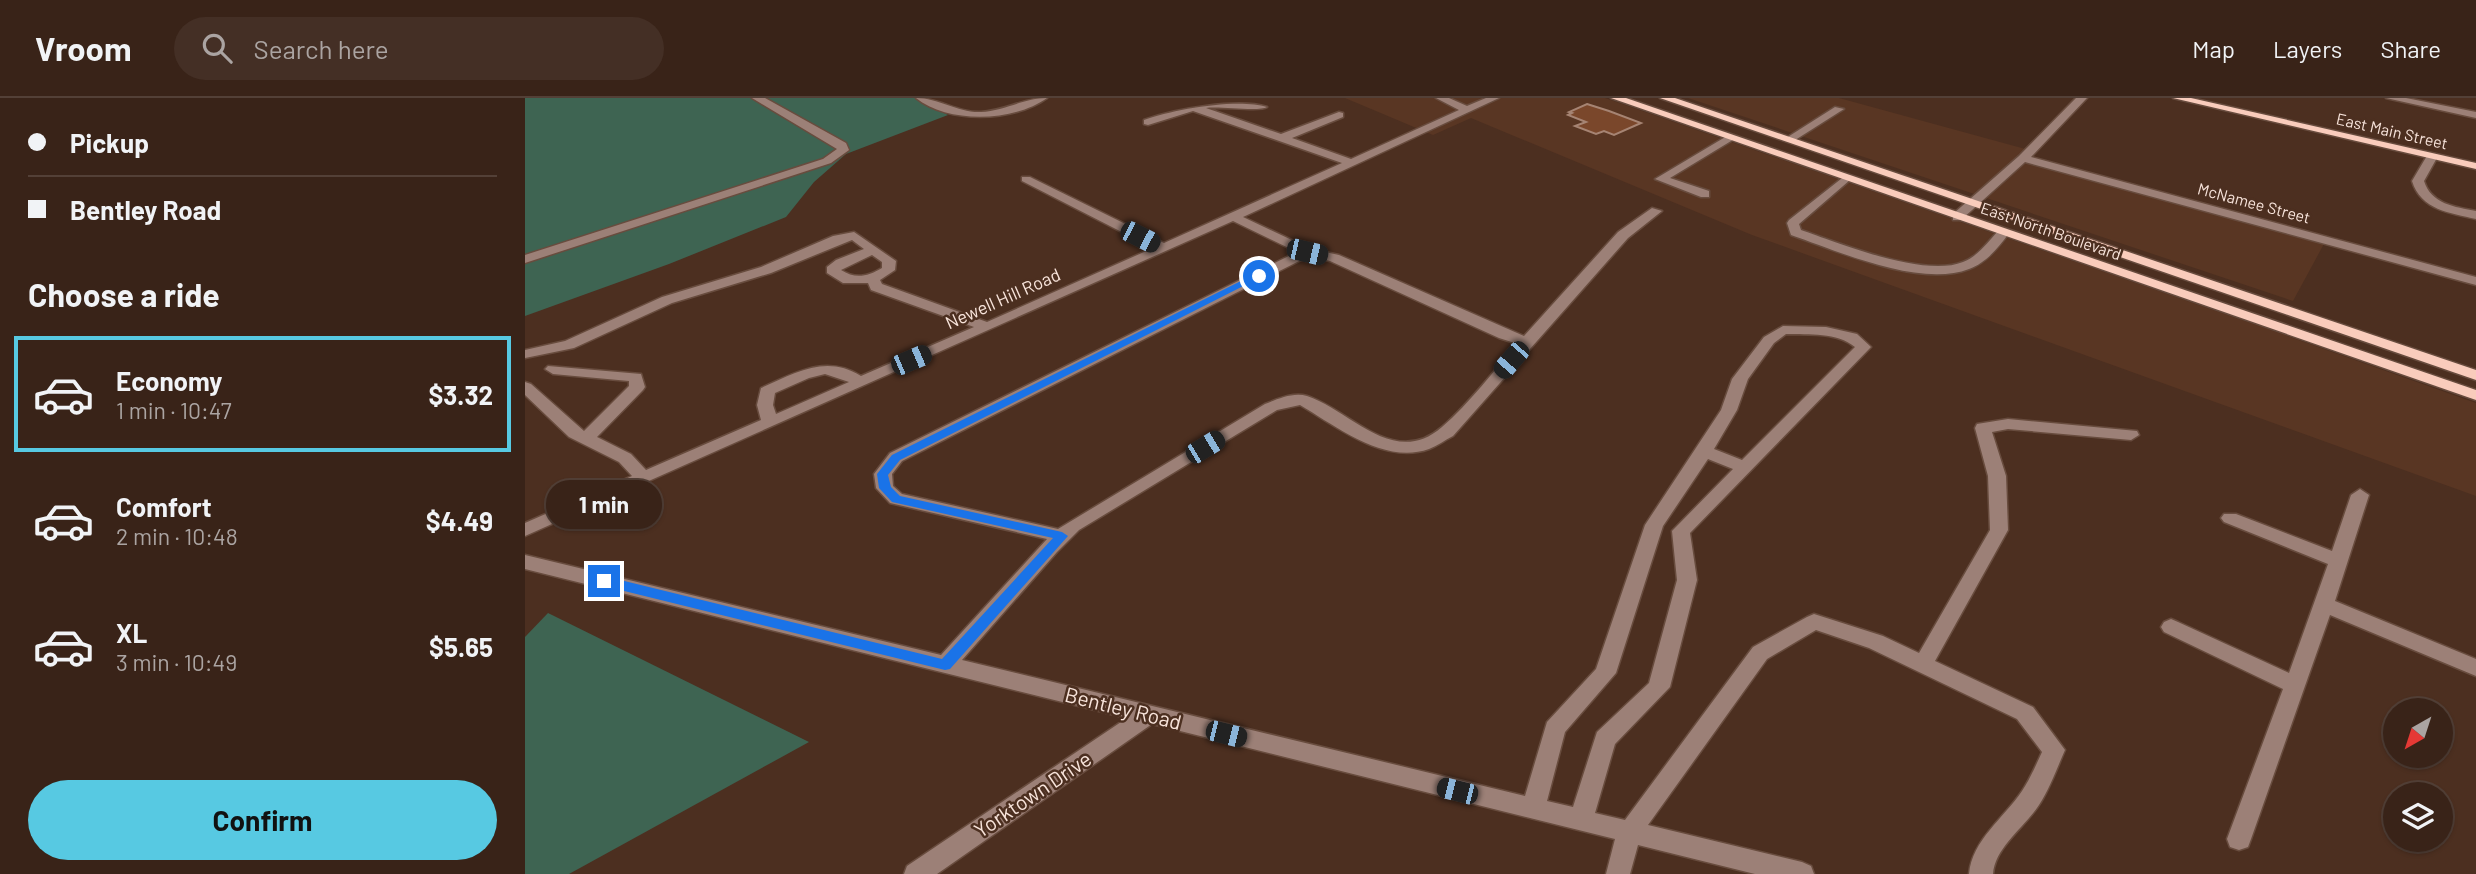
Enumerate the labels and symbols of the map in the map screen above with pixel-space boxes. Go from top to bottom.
street label: East Main Street [2335,108,2450,153]
street label: McNamee Street [2196,178,2313,227]
street label: East North Boulevard [1978,198,2124,263]
car [1117,218,1164,256]
car [1285,237,1330,267]
route start [1243,260,1275,292]
street label: Newell Hill Road [942,263,1064,333]
car [1490,337,1533,383]
car [888,342,935,378]
car [1182,427,1229,467]
callout: 1 min [546,480,662,528]
route end [588,565,620,597]
street label: Bentley Road [1062,681,1184,734]
north arrow [2383,698,2453,768]
car [1204,719,1249,749]
street label: Yorktown Drive [969,745,1096,842]
car [1435,776,1480,806]

